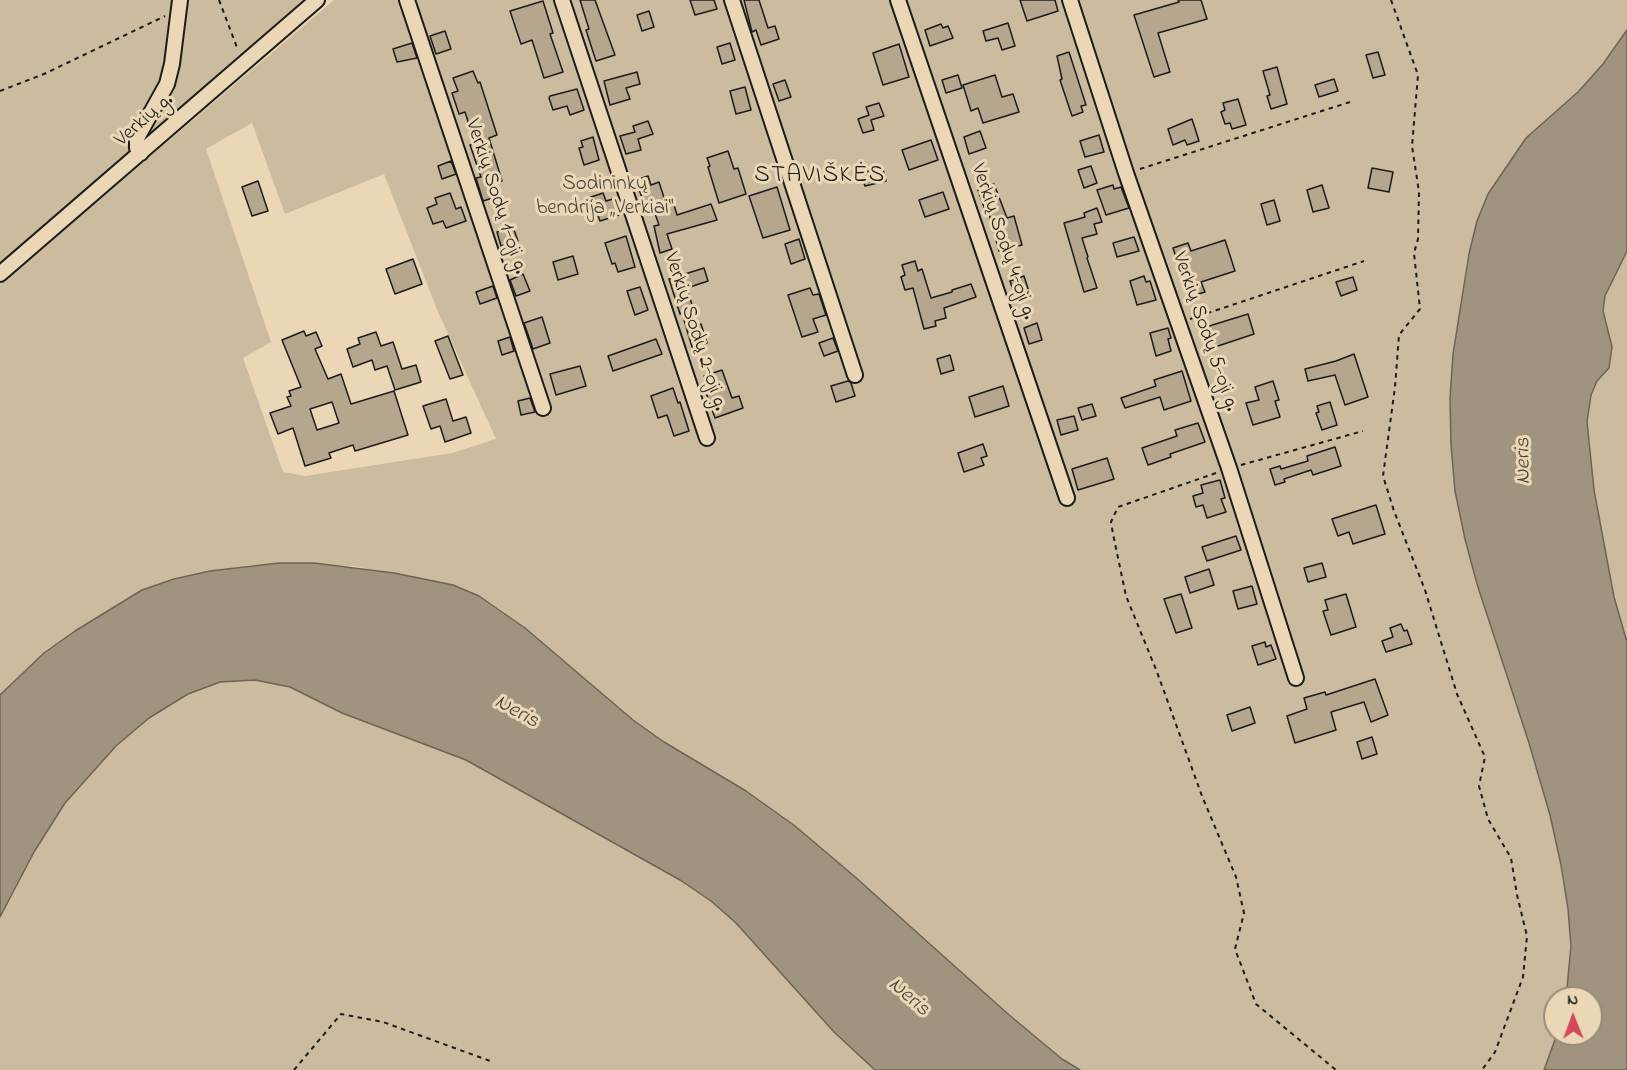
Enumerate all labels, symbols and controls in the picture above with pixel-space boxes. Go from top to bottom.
street label: Verkių g. [110,89,180,153]
street label: Verkių Sodų 1-oji g. [458,116,532,278]
street label: Verkių Sodų 4-oji g. [963,161,1041,323]
district label: STAVIŠKĖS [754,163,886,191]
park label: Sodininkų bendrija „Verkiai“ [536,173,674,223]
street label: Verkių Sodų 5-oji g. [1165,249,1243,415]
street label: Verkių Sodų 2-oji g. [657,250,731,414]
water label: Neris [1511,437,1539,485]
water label: Neris [489,690,543,736]
water label: Neris [882,973,934,1023]
north arrow [1543,986,1603,1046]
text: N [1567,988,1578,1012]

